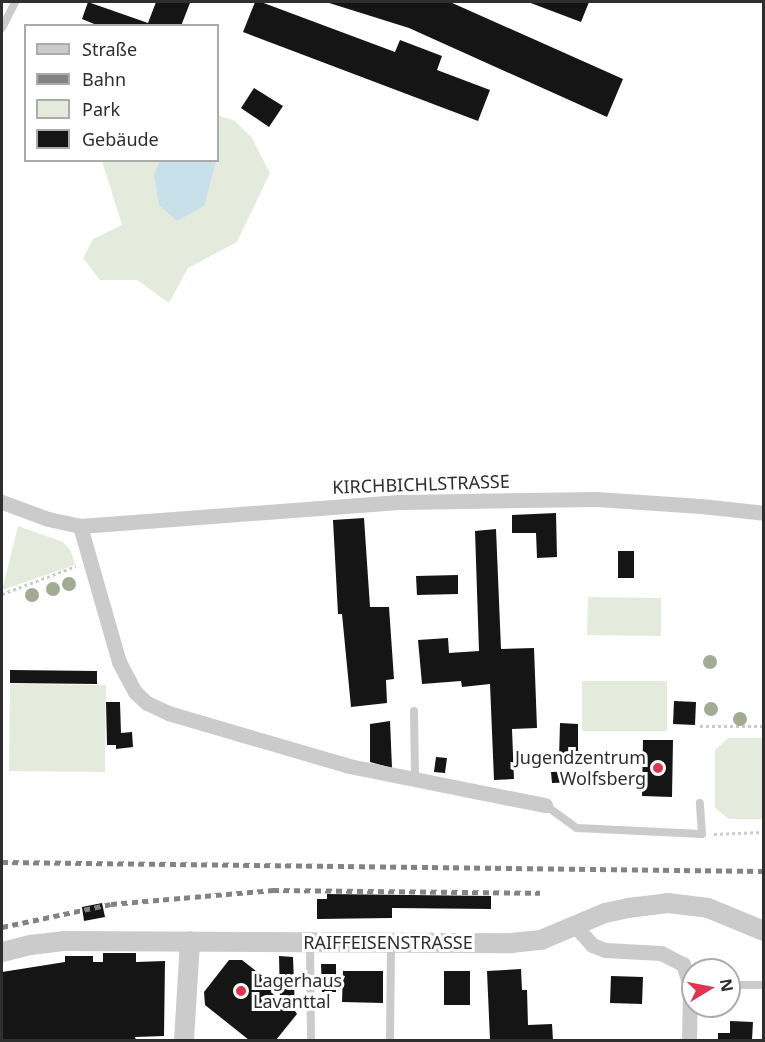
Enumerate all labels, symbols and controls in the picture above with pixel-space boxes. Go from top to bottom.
legend [24,24,219,162]
text: Straße [82,37,137,61]
text: Bahn [82,67,126,91]
text: Park [82,97,120,121]
text: Gebäude [82,127,159,151]
street label: KIRCHBICHLSTRASSE [332,470,510,498]
place label: Jugendzentrum Wolfsberg [515,747,646,789]
marker: Jugendzentrum Wolfsberg [651,761,665,775]
street label: RAIFFEISENSTRASSE [303,931,473,953]
north arrow [681,958,741,1018]
place label: Lagerhaus Lavanttal [253,970,342,1012]
text: N [715,977,739,994]
marker: Lagerhaus Lavanttal [234,984,248,998]

